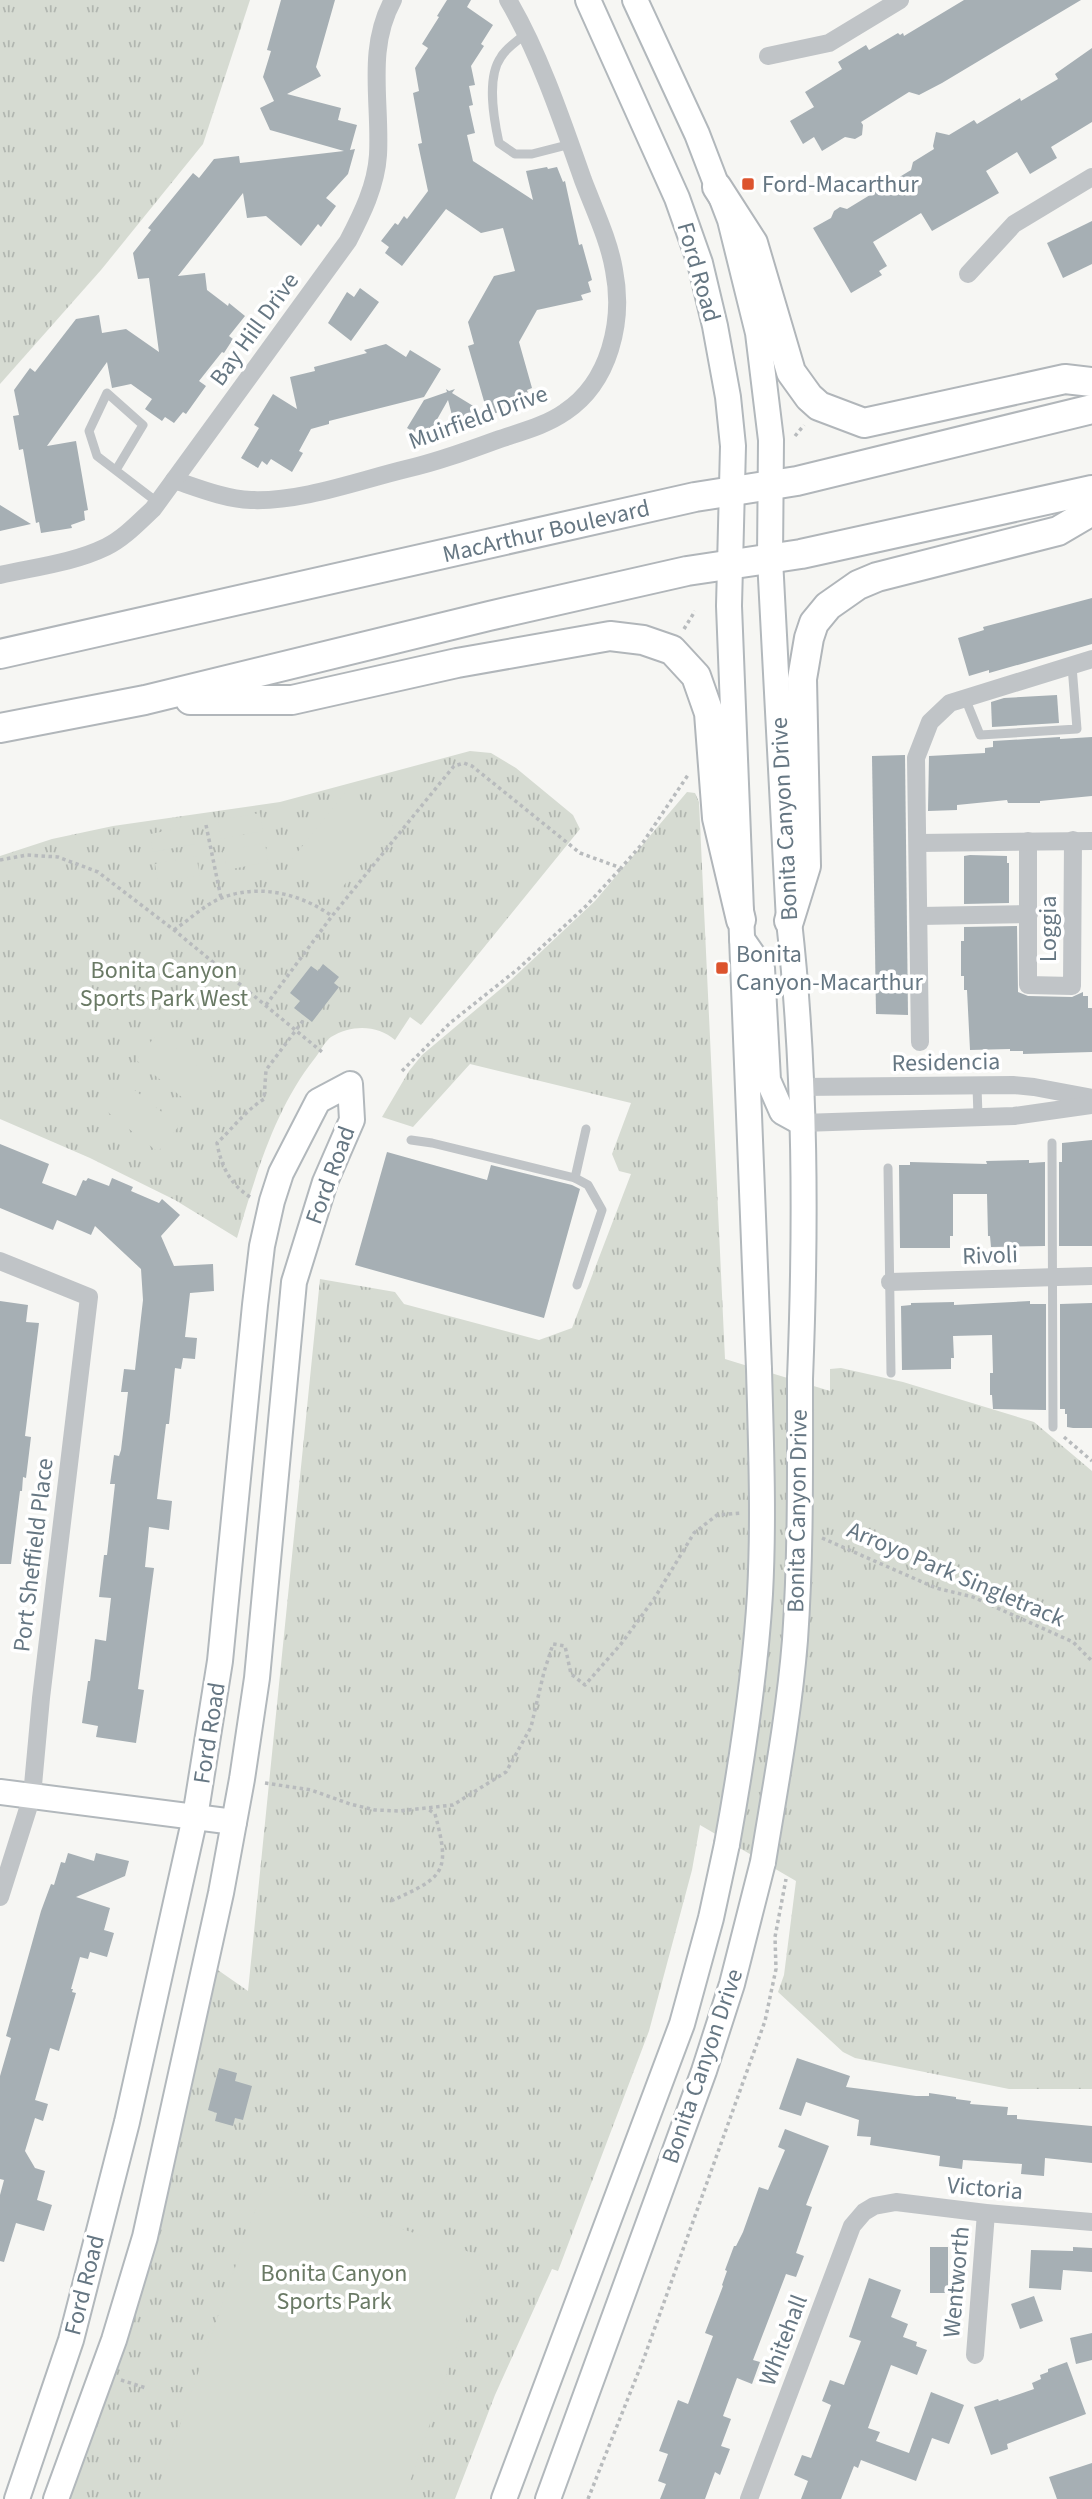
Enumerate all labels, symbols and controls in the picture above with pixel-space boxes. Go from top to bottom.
place label: Ford-Macarthur [762,167,919,202]
marker: Ford-Macarthur [740,176,756,192]
street label: Ford Road [668,218,729,326]
street label: Bay Hill Drive [201,265,308,393]
street label: Muirfield Drive [404,376,553,459]
street label: MacArthur Boulevard [439,491,653,572]
street label: Bonita Canyon Drive [762,716,807,922]
street label: Loggia [1031,896,1066,962]
place label: Bonita Canyon-Macarthur [736,937,924,1000]
park label: Bonita Canyon Sports Park West [80,953,248,1016]
marker: Bonita Canyon-Macarthur [714,960,730,976]
street label: Residencia [891,1044,1001,1081]
street label: Ford Road [297,1121,364,1229]
street label: Rivoli [962,1237,1018,1274]
street label: Bonita Canyon Drive [778,1409,817,1613]
street label: Port Sheffield Place [4,1456,63,1654]
street label: Arroyo Park Singletrack [842,1513,1070,1636]
street label: Ford Road [184,1680,235,1786]
street label: Bonita Canyon Drive [653,1964,752,2168]
street label: Victoria [946,2168,1024,2209]
street label: Wentworth [934,2225,979,2339]
street label: Ford Road [55,2231,114,2339]
park label: Bonita Canyon Sports Park [261,2256,407,2319]
street label: Whitehall [750,2290,817,2391]

